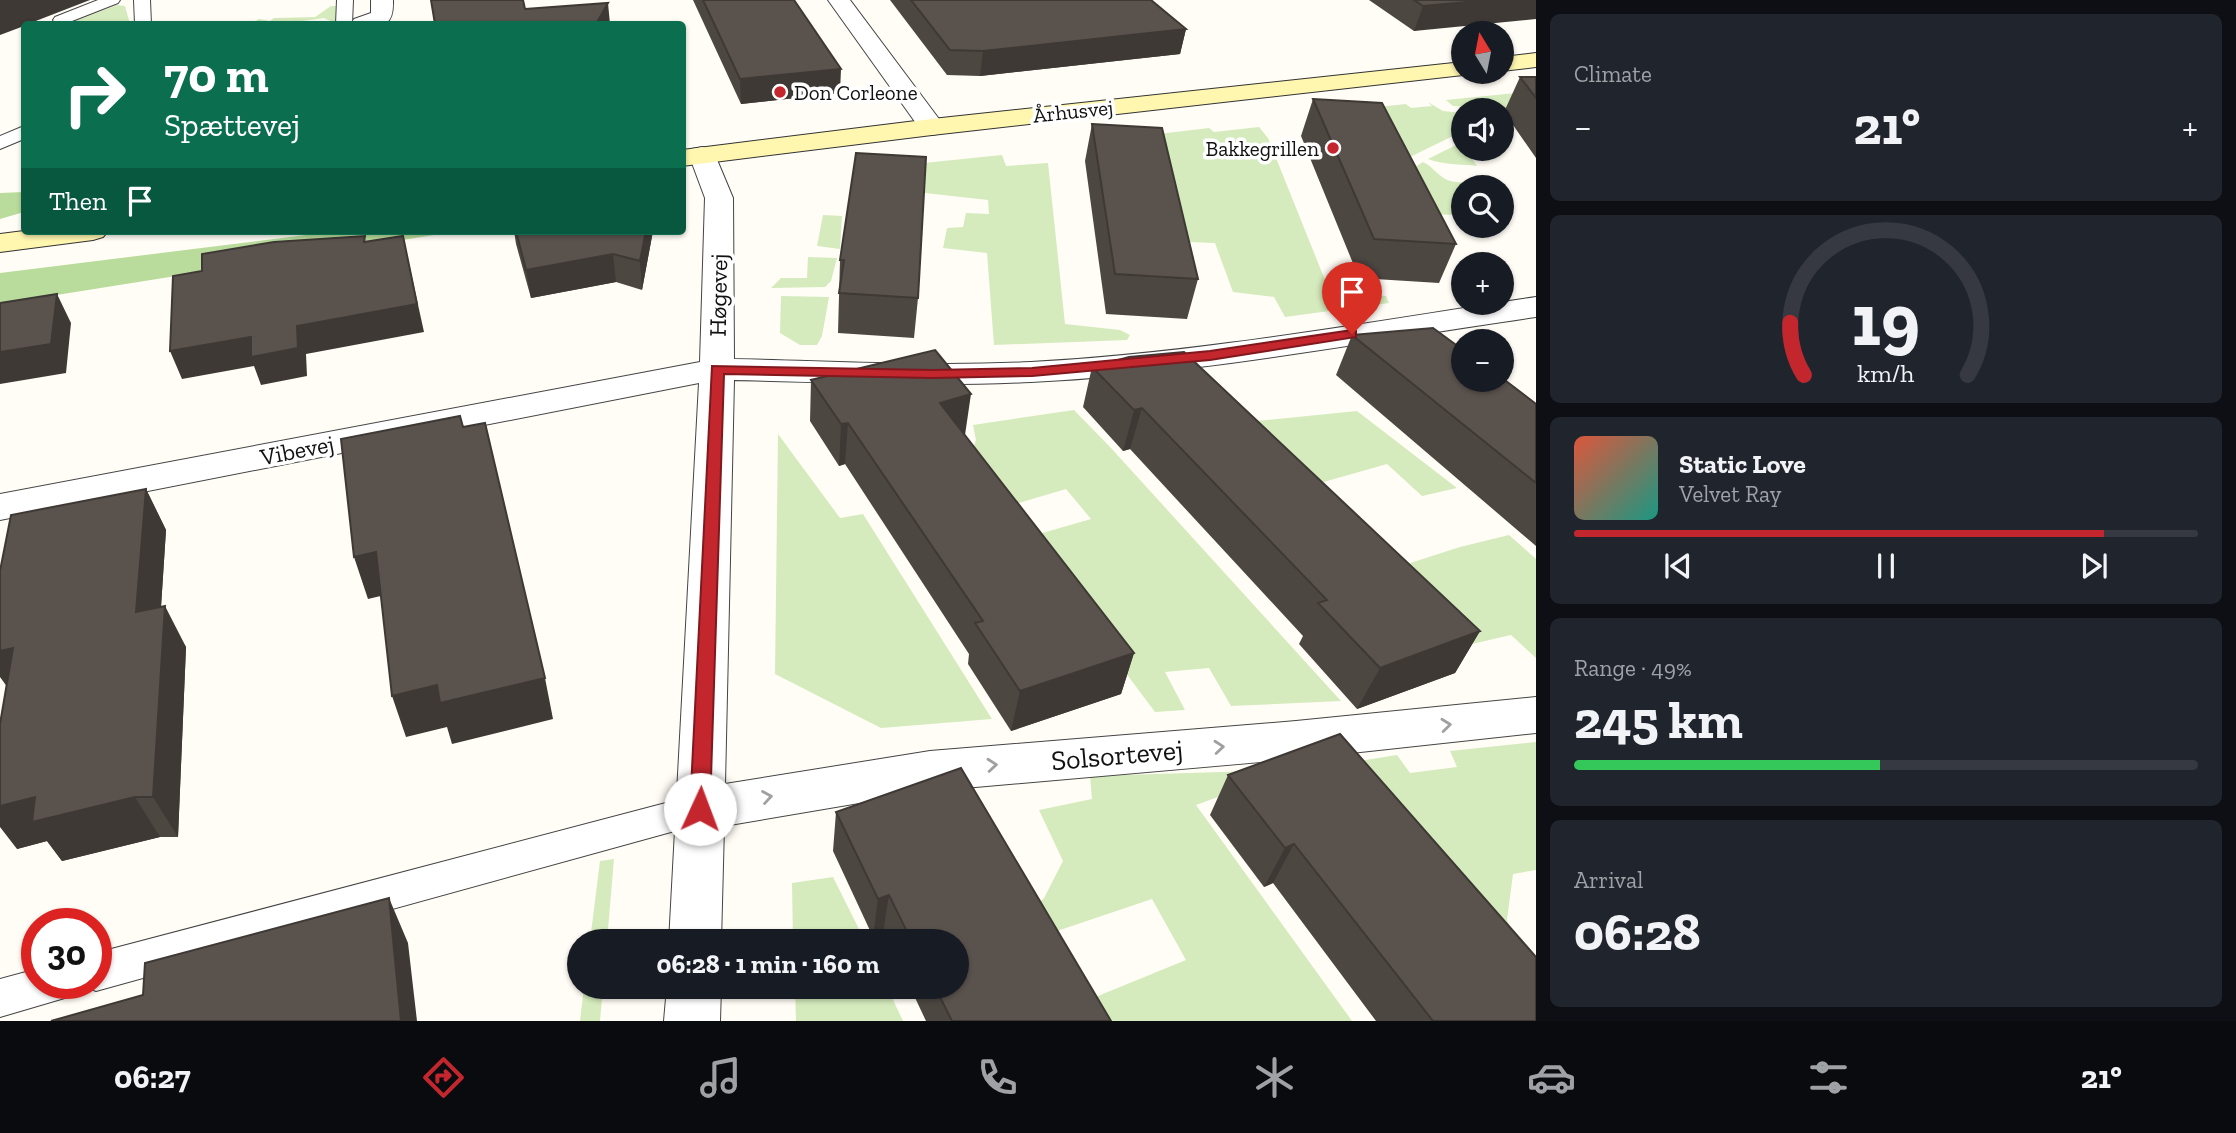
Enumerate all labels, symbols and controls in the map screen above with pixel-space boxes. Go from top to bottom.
north arrow [1451,21,1514,84]
map controls [1451,21,1514,392]
text: 70 m [164,46,269,105]
icon: right [49,49,140,140]
text: Climate [1574,60,1652,88]
place label: Don Corleone [794,80,918,105]
marker: Don Corleone [772,84,788,100]
street label: Århusvej [1032,94,1114,129]
text: 21° [1853,95,1920,157]
button: sound [1451,98,1514,161]
text: − [1574,104,1592,150]
text: + [2182,104,2198,150]
text: Spættevej [164,106,300,144]
place label: Bakkegrillen [1206,136,1319,161]
marker: Bakkegrillen [1325,140,1341,156]
button: search [1451,175,1514,238]
icon: arrive [121,182,159,220]
text: Then [49,185,107,217]
button: + [1451,252,1514,315]
street label: Høgevej [703,253,733,337]
pin [1322,262,1382,334]
icon: arrive [1333,273,1371,311]
text: 19 [1852,277,1920,365]
button: − [1451,329,1514,392]
text: km/h [1857,358,1915,388]
street label: Vibevej [257,429,336,472]
text: Static Love [1679,448,1806,480]
text: Velvet Ray [1679,480,1781,508]
icon: previous [1659,547,1697,585]
icon: pause [1867,547,1905,585]
icon: next [2075,547,2113,585]
text: Range · 49% [1574,654,1692,682]
text: 245 km [1574,689,1743,751]
one-way arrow [1440,717,1451,732]
street label: Solsortevej [1050,733,1184,777]
one-way arrow [1214,740,1225,755]
one-way arrow [987,758,998,773]
position arrow [663,772,737,846]
one-way arrow [761,790,773,805]
text: Arrival [1574,866,1643,894]
text: 06:28 [1574,901,1701,963]
speed limit sign: 30 [21,908,112,999]
text: 06:28 · 1 min · 160 m [656,948,880,980]
icon: directions [419,1053,468,1102]
icon: music [696,1053,745,1102]
icon: phone [973,1053,1022,1102]
icon: climate [1250,1053,1299,1102]
icon: car [1527,1053,1576,1102]
icon: filters [1804,1053,1853,1102]
text: 06:27 [114,1058,191,1096]
text: 21° [2081,1058,2122,1096]

